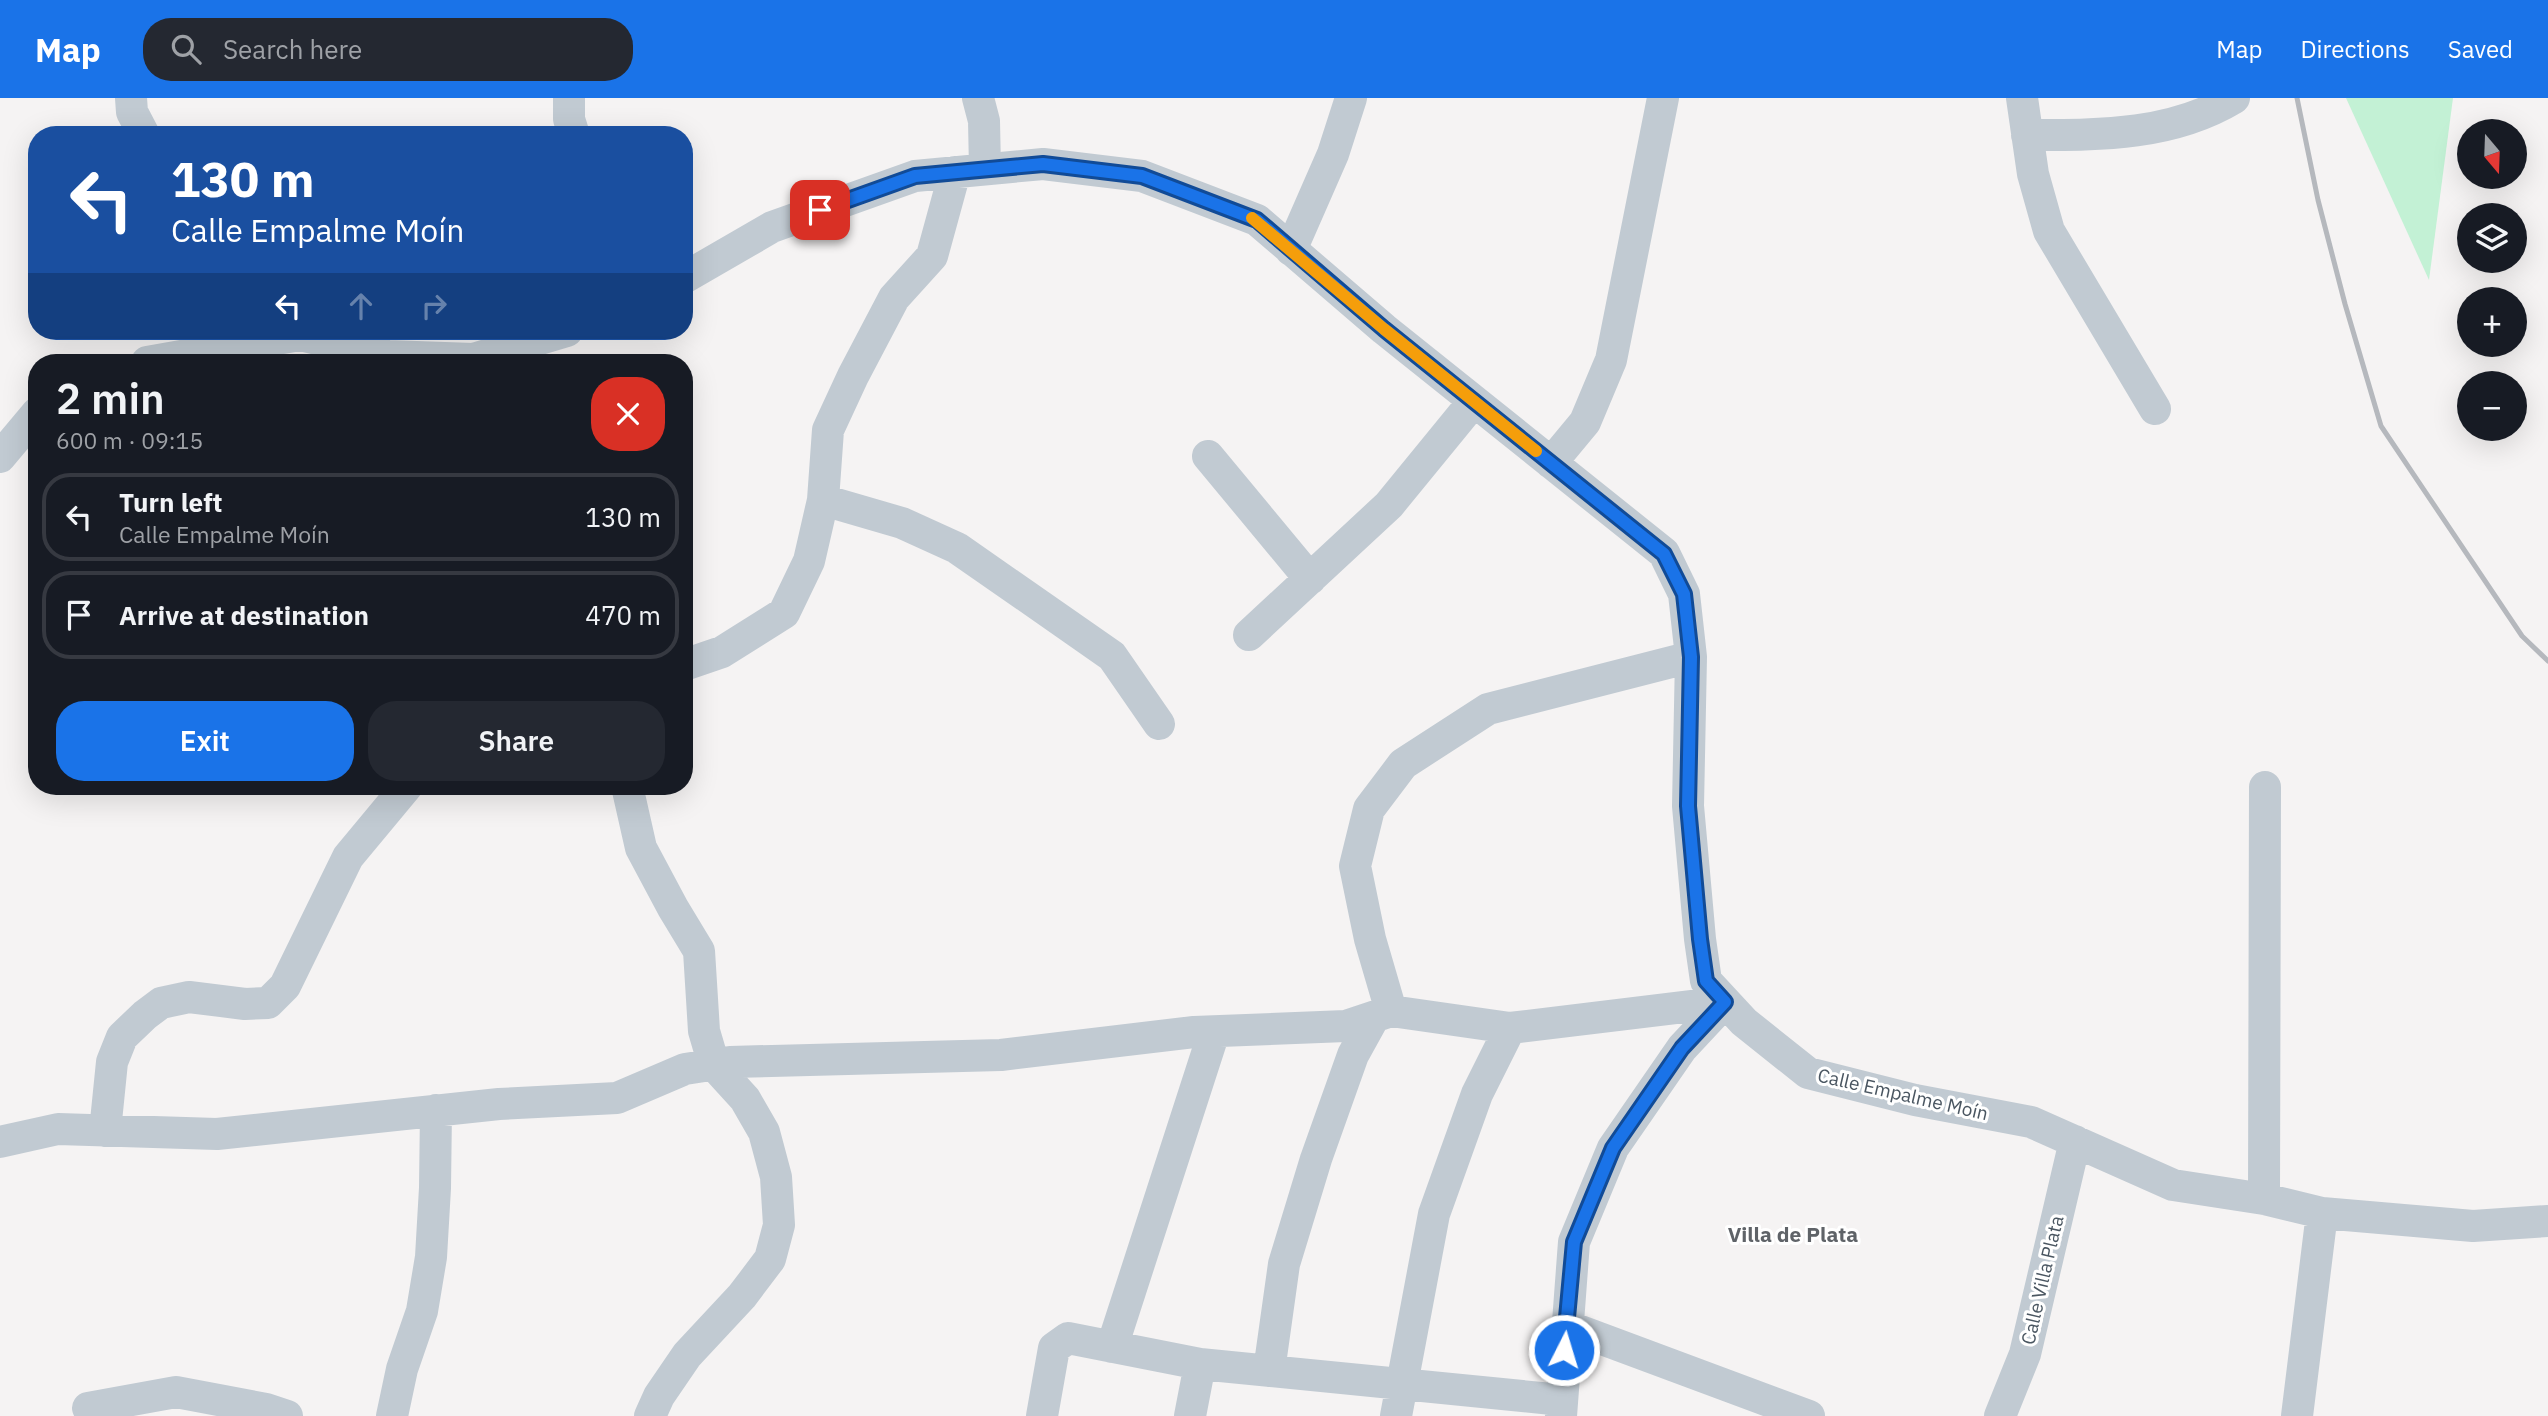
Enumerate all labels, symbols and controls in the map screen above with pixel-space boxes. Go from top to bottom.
search box [143,18,633,81]
text: Map [35,28,101,71]
icon: search [167,30,205,68]
text: Search here [223,32,362,66]
text: Map [2216,33,2262,65]
text: Directions [2300,33,2410,65]
text: Saved [2448,33,2513,65]
north arrow [2457,119,2527,189]
map controls [2457,119,2527,441]
text: 130 m [171,147,315,210]
icon: left [56,154,147,245]
pin [790,180,850,240]
icon: arrive [801,191,839,229]
button: layers [2457,203,2527,273]
text: Calle Empalme Moín [171,209,464,251]
icon: left [269,287,307,325]
icon: ahead [342,287,380,325]
icon: right [415,287,453,325]
button: + [2457,287,2527,357]
text: 2 min [56,371,165,426]
button: − [2457,371,2527,441]
button: close [591,377,665,451]
text: 600 m · 09:15 [56,425,203,455]
text: Turn left [119,485,222,519]
icon: left [60,498,98,536]
text: 130 m [585,500,661,534]
text: Calle Empalme Moín [119,519,330,549]
icon: arrive [60,596,98,634]
text: Arrive at destination [119,598,369,632]
text: 470 m [585,598,661,632]
button: Exit [56,701,354,781]
button: Share [368,701,665,781]
street label: Calle Empalme Moín [1815,1063,1991,1125]
street label: Calle Villa Plata [2015,1213,2069,1347]
district label: Villa de Plata [1728,1220,1858,1248]
position arrow [1527,1313,1601,1387]

